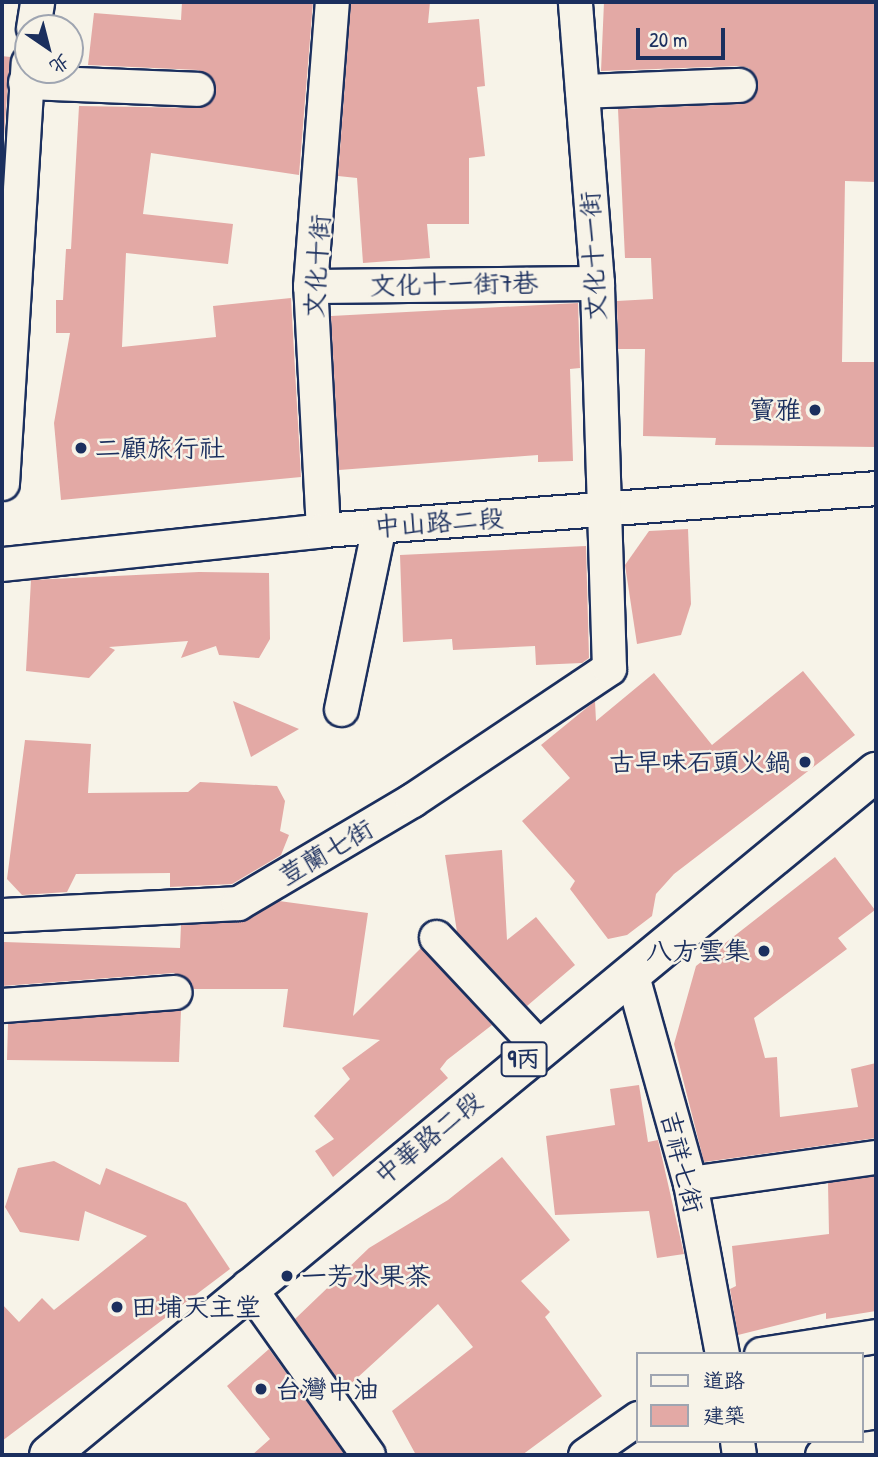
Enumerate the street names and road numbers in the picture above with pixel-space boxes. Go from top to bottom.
street label: 文化十一街 [574,190,612,322]
street label: 文化十街 [298,213,336,319]
street label: 文化十一街7巷 [369,267,539,301]
street label: 中山路二段 [373,502,505,542]
street label: 荳蘭七街 [273,812,379,892]
road number: 9丙 [500,1038,548,1079]
street label: 中華路二段 [368,1085,488,1191]
street label: 吉祥七街 [654,1108,710,1216]

